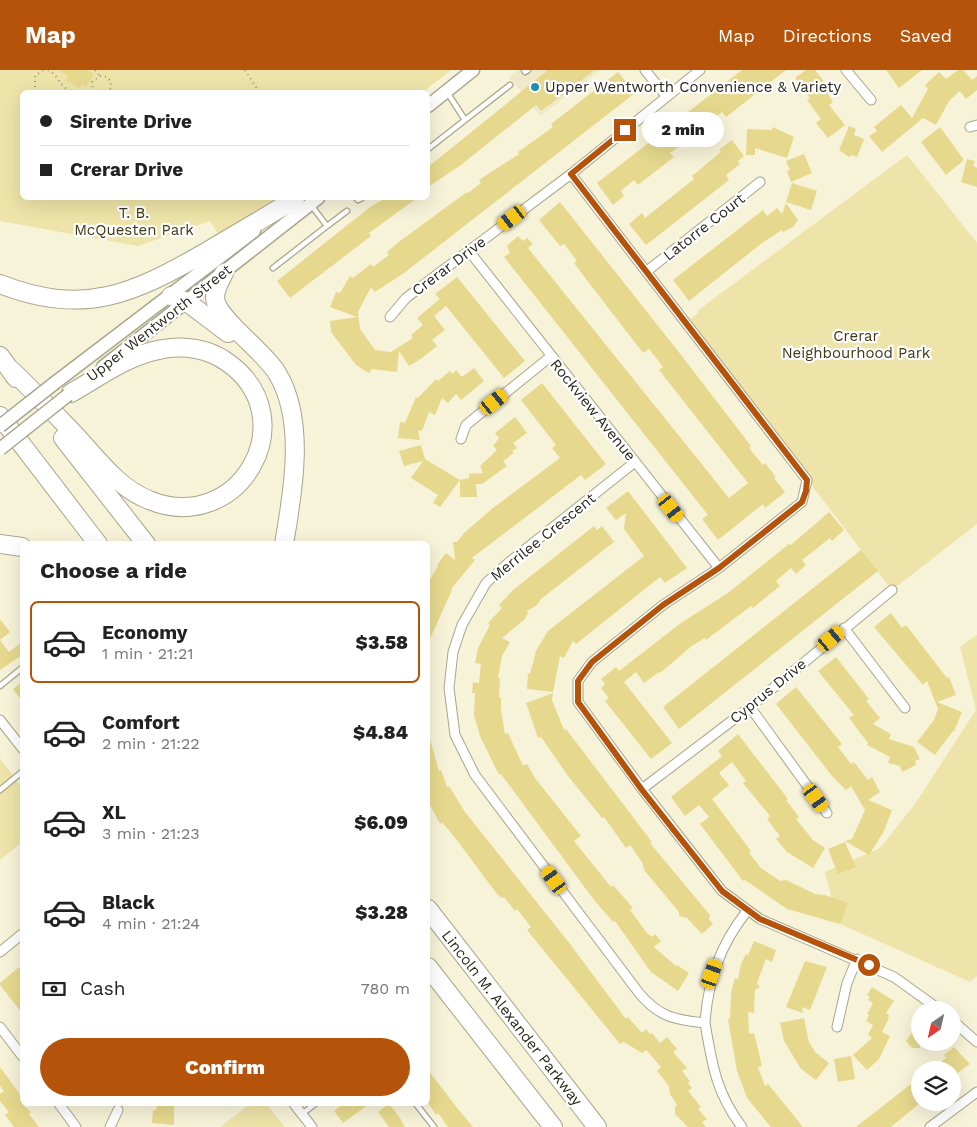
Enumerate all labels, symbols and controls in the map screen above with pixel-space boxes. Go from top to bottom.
text: Map [25,21,76,49]
text: Map [718,25,755,46]
text: Directions [783,25,872,46]
text: Saved [900,25,952,46]
place label: Upper Wentworth Convenience & Variety [545,78,842,96]
marker: Upper Wentworth Convenience & Variety [529,81,541,93]
text: Sirente Drive [70,110,192,133]
callout: 2 min [642,112,725,148]
route end [614,119,636,141]
text: 2 min [661,120,705,139]
text: Crerar Drive [70,158,183,181]
street label: Latorre Court [660,189,749,264]
car [495,203,528,233]
park label: T. B. McQuesten Park [74,204,194,239]
street label: Crerar Drive [409,233,489,299]
street label: Upper Wentworth Street [83,260,236,385]
park label: Crerar Neighbourhood Park [782,327,931,362]
street label: Rockview Avenue [546,356,640,464]
car [477,387,510,417]
street label: Merrilee Crescent [487,489,600,585]
car [655,492,686,524]
text: Choose a ride [40,558,187,583]
icon: car [42,620,87,665]
text: Economy [102,621,187,644]
car [814,624,847,654]
text: $3.58 [356,631,408,654]
text: 1 min · 21:21 [102,644,194,663]
street label: Cyprus Drive [726,655,810,727]
icon: car [42,710,87,755]
text: Comfort [102,711,180,734]
text: $4.84 [353,721,408,744]
text: 2 min · 21:22 [102,734,200,753]
car [801,781,830,815]
icon: car [42,800,87,845]
text: XL [102,801,126,824]
text: $6.09 [354,811,408,834]
text: 3 min · 21:23 [102,824,200,843]
car [539,863,568,897]
icon: car [42,890,87,935]
text: Black [102,891,155,914]
text: $3.28 [355,901,408,924]
text: 4 min · 21:24 [102,914,200,933]
street label: Lincoln M. Alexander Parkway [438,927,586,1110]
route start [858,954,880,976]
car [700,957,723,991]
icon: cash [40,975,68,1003]
text: Cash [80,977,126,1000]
text: 780 m [361,979,410,998]
north arrow [911,1001,961,1051]
map controls [911,1001,961,1111]
button: Confirm [40,1038,410,1096]
button: layers [911,1061,961,1111]

